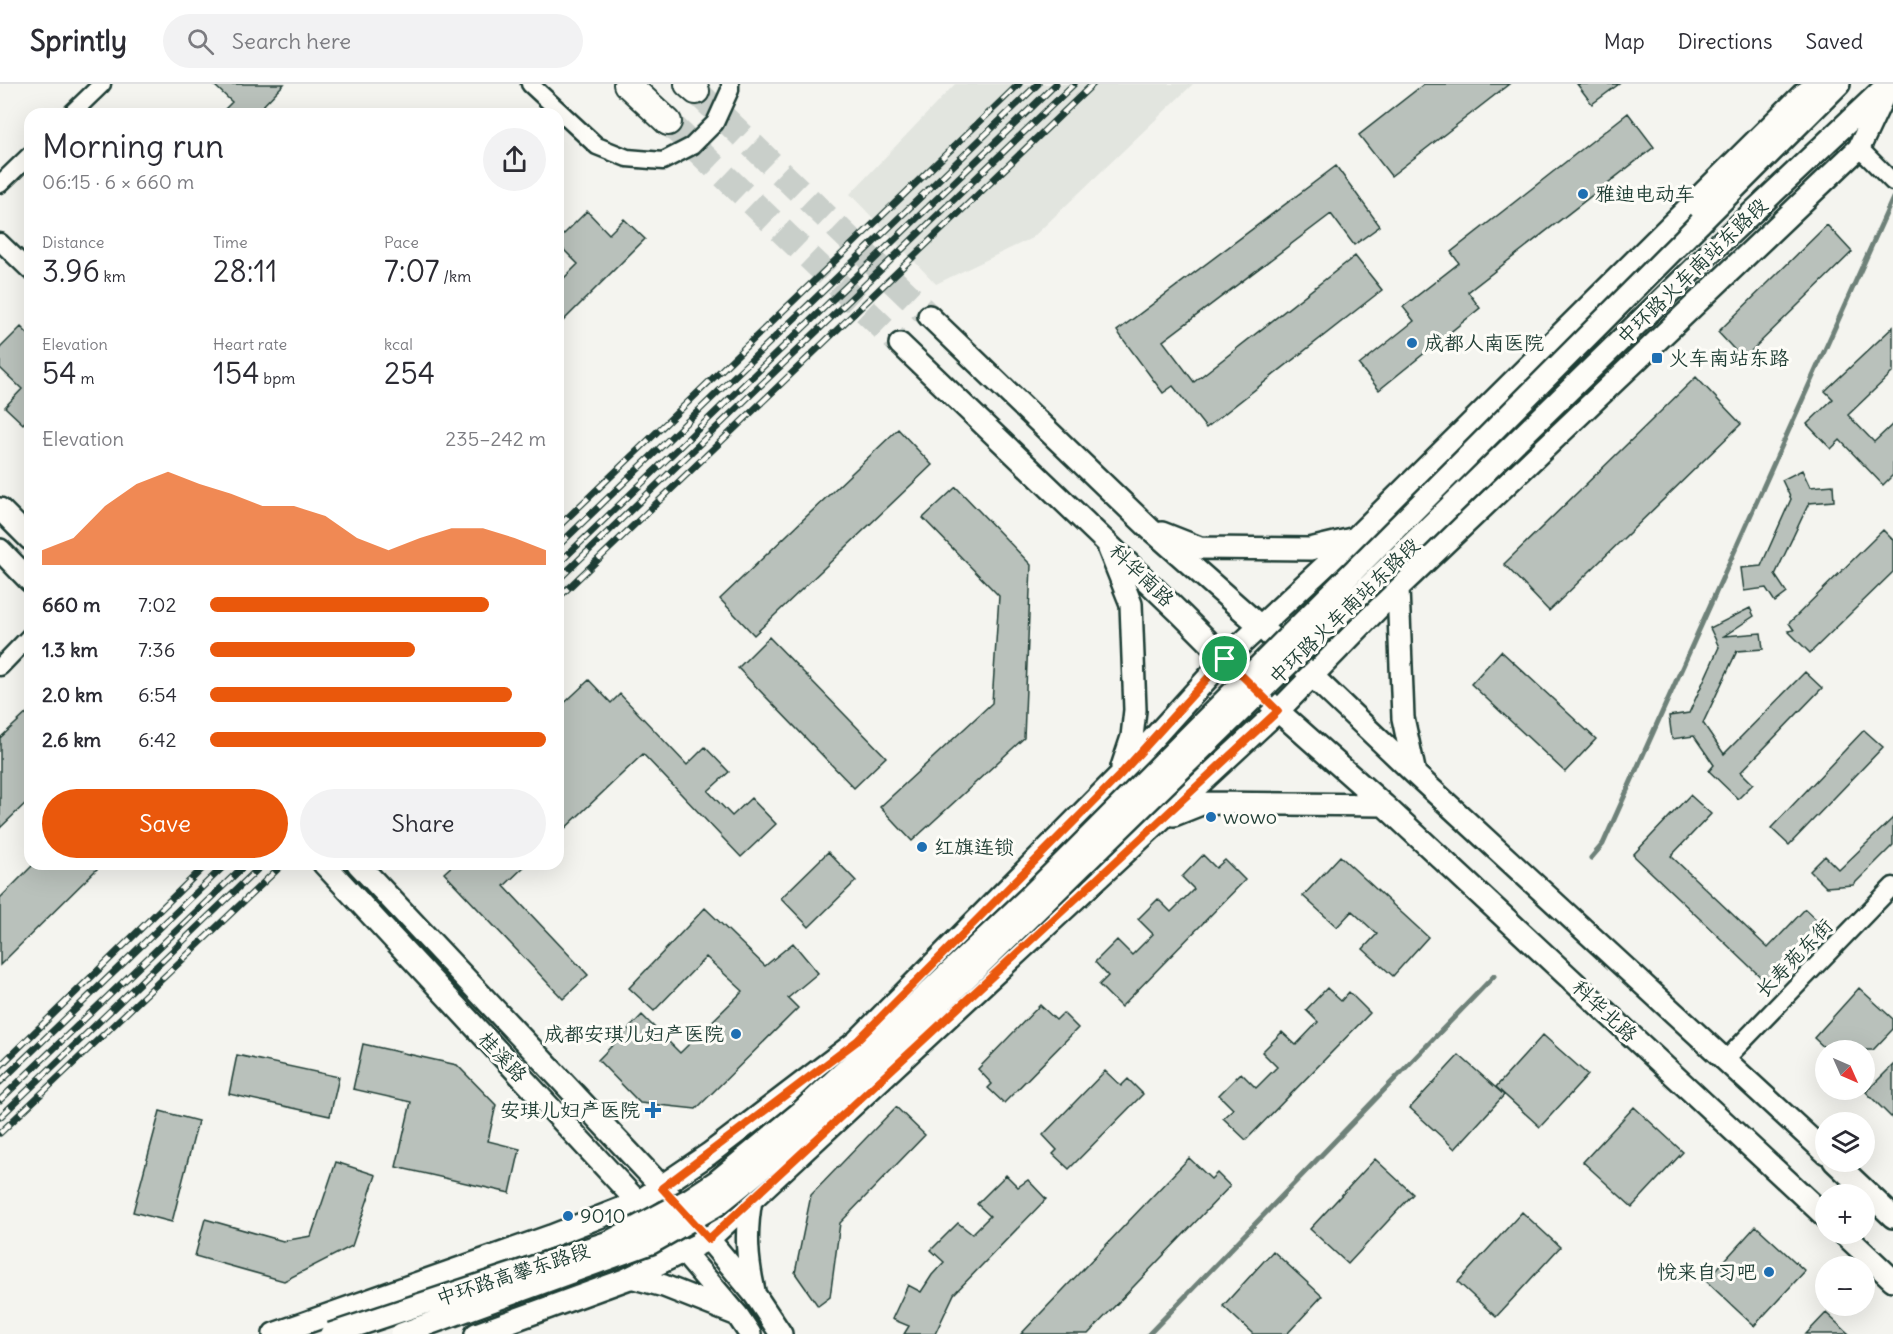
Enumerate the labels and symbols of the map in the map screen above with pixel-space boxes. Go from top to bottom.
place label: 雅迪电动车 [1595,181,1695,206]
marker: 雅迪电动车 [1576,187,1590,201]
street label: 中环路火车南站东路段 [1611,192,1772,349]
place label: 成都人南医院 [1424,330,1544,355]
marker: 成都人南医院 [1405,336,1419,350]
place label: 火车南站东路 [1669,345,1790,370]
marker: 火车南站东路 [1650,351,1664,365]
street label: 中环路火车南站东路段 [1263,532,1424,689]
street label: 科华南路 [1105,538,1181,612]
pin [1199,633,1250,684]
place label: wowo [1223,804,1277,829]
marker: wowo [1204,810,1218,824]
place label: 红旗连锁 [934,834,1014,859]
marker: 红旗连锁 [915,840,929,854]
street label: 长寿苑东街 [1750,913,1837,1002]
street label: 科华北路 [1568,974,1644,1048]
place label: 成都安琪儿妇产医院 [544,1021,724,1046]
street label: 桂溪路 [474,1026,534,1088]
marker: 成都安琪儿妇产医院 [729,1027,743,1041]
north arrow [1815,1040,1875,1100]
place label: 安琪儿妇产医院 [500,1097,640,1122]
marker: 安琪儿妇产医院 [644,1101,662,1119]
place label: 9010 [580,1203,626,1228]
marker: 9010 [561,1209,575,1223]
street label: 中环路高攀东路段 [433,1237,593,1310]
place label: 悦来自习吧 [1657,1259,1757,1284]
marker: 悦来自习吧 [1762,1265,1776,1279]

